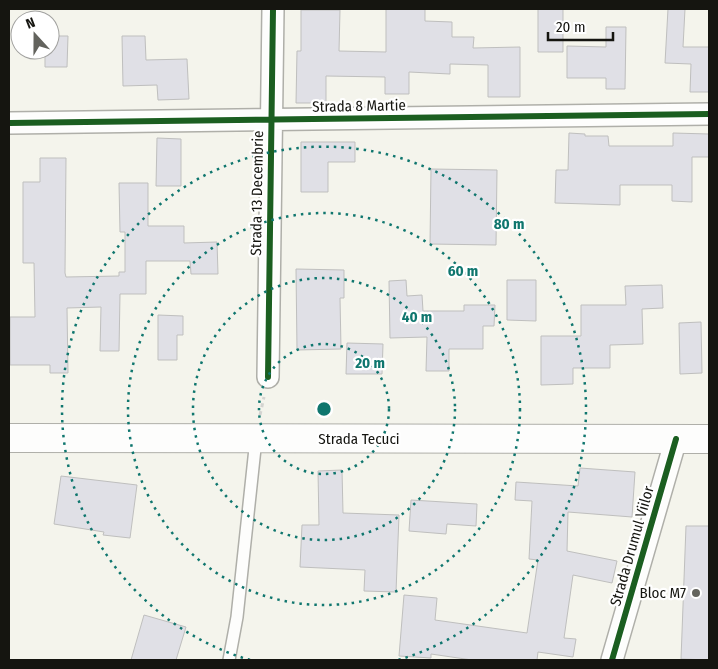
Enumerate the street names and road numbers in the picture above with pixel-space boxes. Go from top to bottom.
street label: Strada 8 Martie [312,96,406,116]
street label: Strada 13 Decembrie [247,130,267,256]
street label: Strada Tecuci [318,430,400,448]
street label: Strada Drumul Viilor [606,483,658,608]

